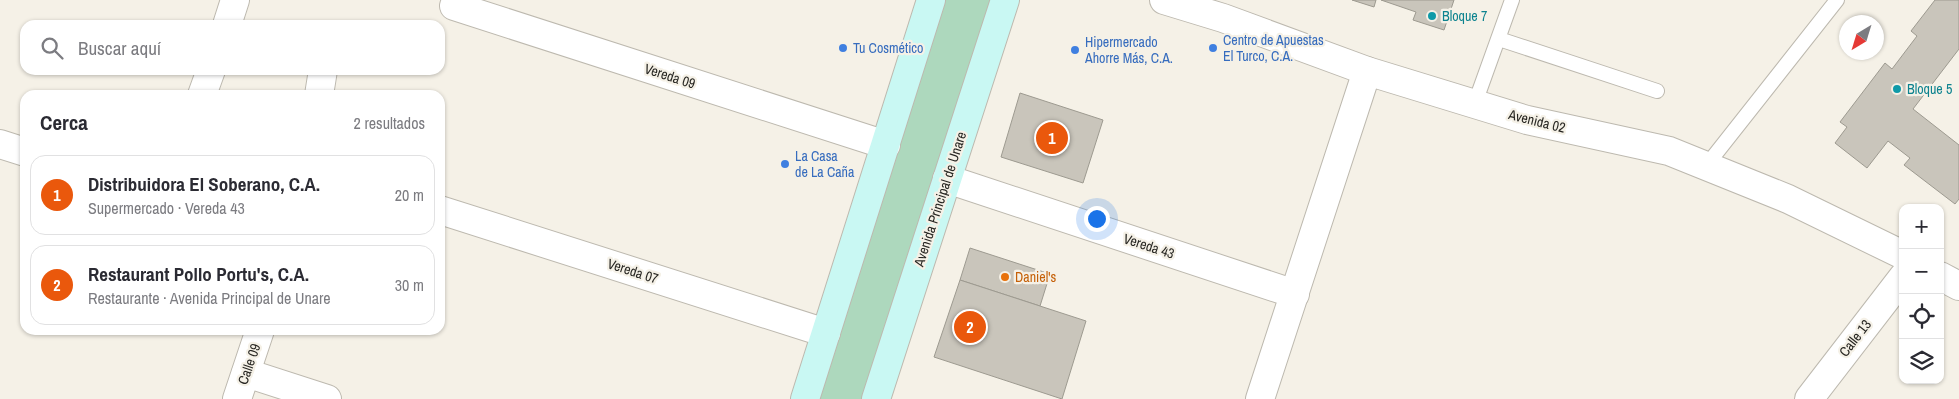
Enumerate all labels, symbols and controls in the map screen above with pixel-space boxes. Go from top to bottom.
place label: Bloque 7 [1442,7,1487,25]
marker: Bloque 7 [1426,10,1438,22]
north arrow [1839,15,1884,60]
search box [20,20,445,75]
place label: Centro de Apuestas El Turco, C.A. [1223,31,1324,65]
place label: Hipermercado Ahorre Más, C.A. [1084,33,1173,67]
icon: search [38,34,66,62]
text: Buscar aquí [78,35,161,61]
place label: Tu Cosmético [853,39,923,57]
marker: Tu Cosmético [837,42,849,54]
marker: Centro de Apuestas El Turco, C.A. [1207,42,1219,54]
marker: Hipermercado Ahorre Más, C.A. [1069,44,1081,56]
street label: Vereda 09 [642,59,698,93]
place label: Bloque 5 [1907,80,1952,98]
marker: Bloque 5 [1891,83,1903,95]
street label: Avenida 02 [1506,105,1567,137]
text: Cerca [40,108,88,137]
text: 2 resultados [354,112,425,134]
pin: 1 [1036,119,1068,157]
street label: Avenida Principal de Unare [909,129,970,270]
place label: La Casa de La Caña [795,147,855,181]
marker: La Casa de La Caña [779,158,791,170]
text: Distribuidora El Soberano, C.A. [88,171,320,197]
text: 1 [53,184,61,206]
text: 20 m [395,184,424,206]
text: Supermercado · Vereda 43 [88,197,245,219]
map controls [1899,204,1944,384]
button: + [1899,204,1944,249]
your location [1084,206,1110,232]
street label: Vereda 43 [1121,229,1177,263]
button: − [1899,249,1944,294]
street label: Vereda 07 [605,254,661,288]
text: Restaurant Pollo Portu's, C.A. [88,261,309,287]
place label: Daniel's [1015,268,1056,286]
marker: Daniel's [999,271,1011,283]
text: 2 [53,274,61,296]
text: 30 m [395,274,424,296]
text: Restaurante · Avenida Principal de Unare [88,287,331,309]
button: locate [1899,294,1944,339]
pin: 2 [954,308,986,346]
street label: Calle 13 [1835,316,1875,360]
button: layers [1899,339,1944,384]
street label: Calle 09 [234,341,264,387]

